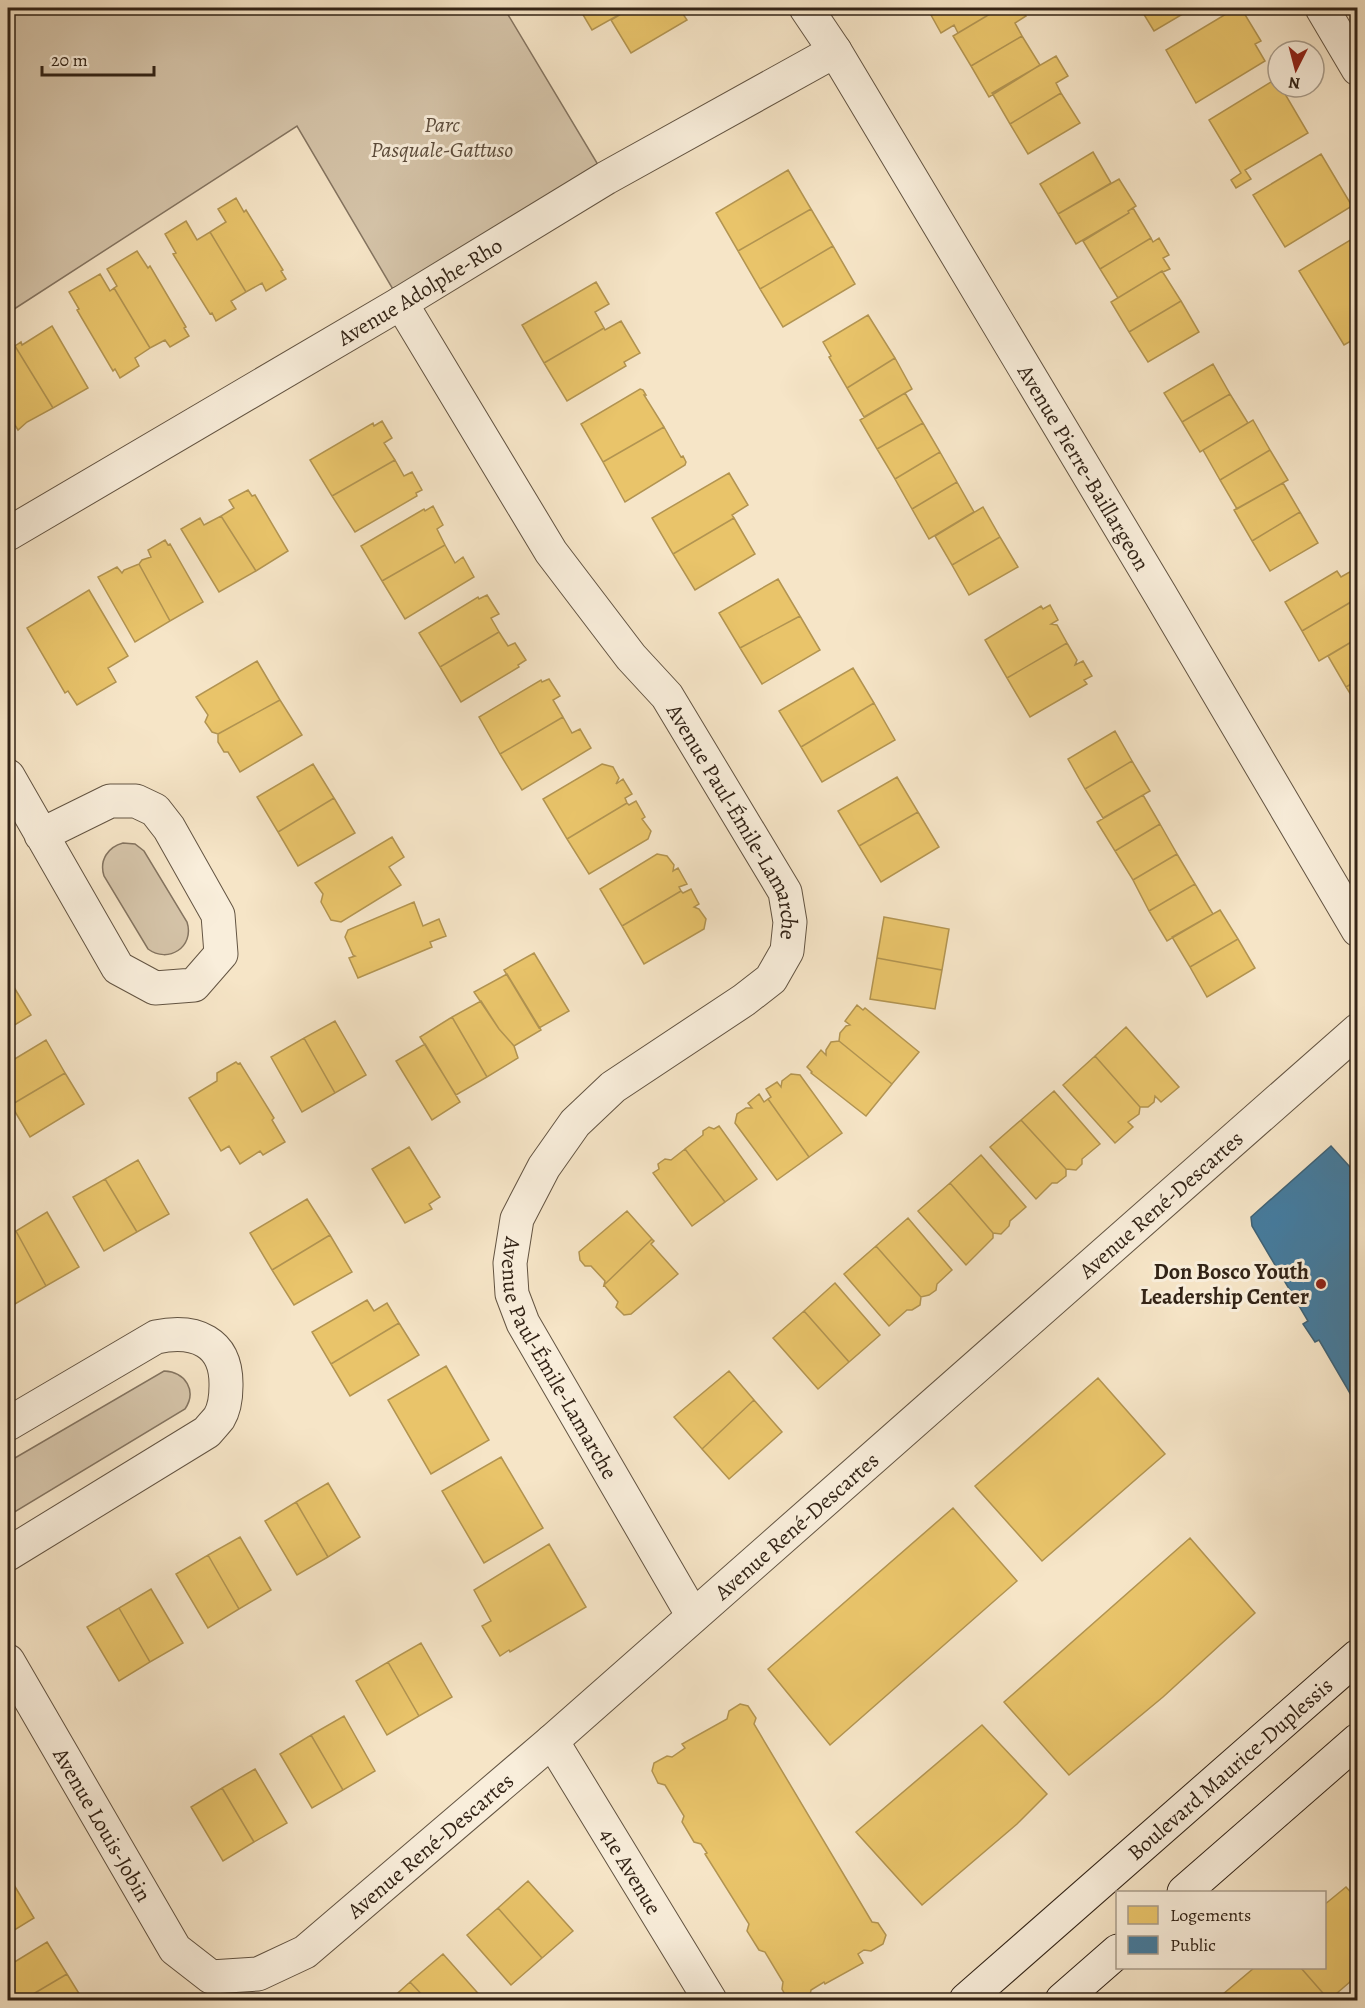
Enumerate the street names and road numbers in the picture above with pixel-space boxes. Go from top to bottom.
street label: Avenue Adolphe-Rho [331,231,508,354]
street label: Avenue Pierre-Baillargeon [1010,358,1157,576]
street label: Avenue Paul-Émile-Lamarche [659,698,804,941]
street label: Avenue René-Descartes [1072,1124,1250,1286]
street label: Avenue Paul-Émile-Lamarche [494,1234,624,1485]
street label: Avenue René-Descartes [707,1446,886,1608]
street label: Boulevard Maurice-Duplessis [1121,1671,1340,1868]
street label: Avenue Louis-Jobin [45,1742,158,1908]
street label: Avenue René-Descartes [340,1766,520,1926]
street label: 41e Avenue [592,1822,668,1921]

